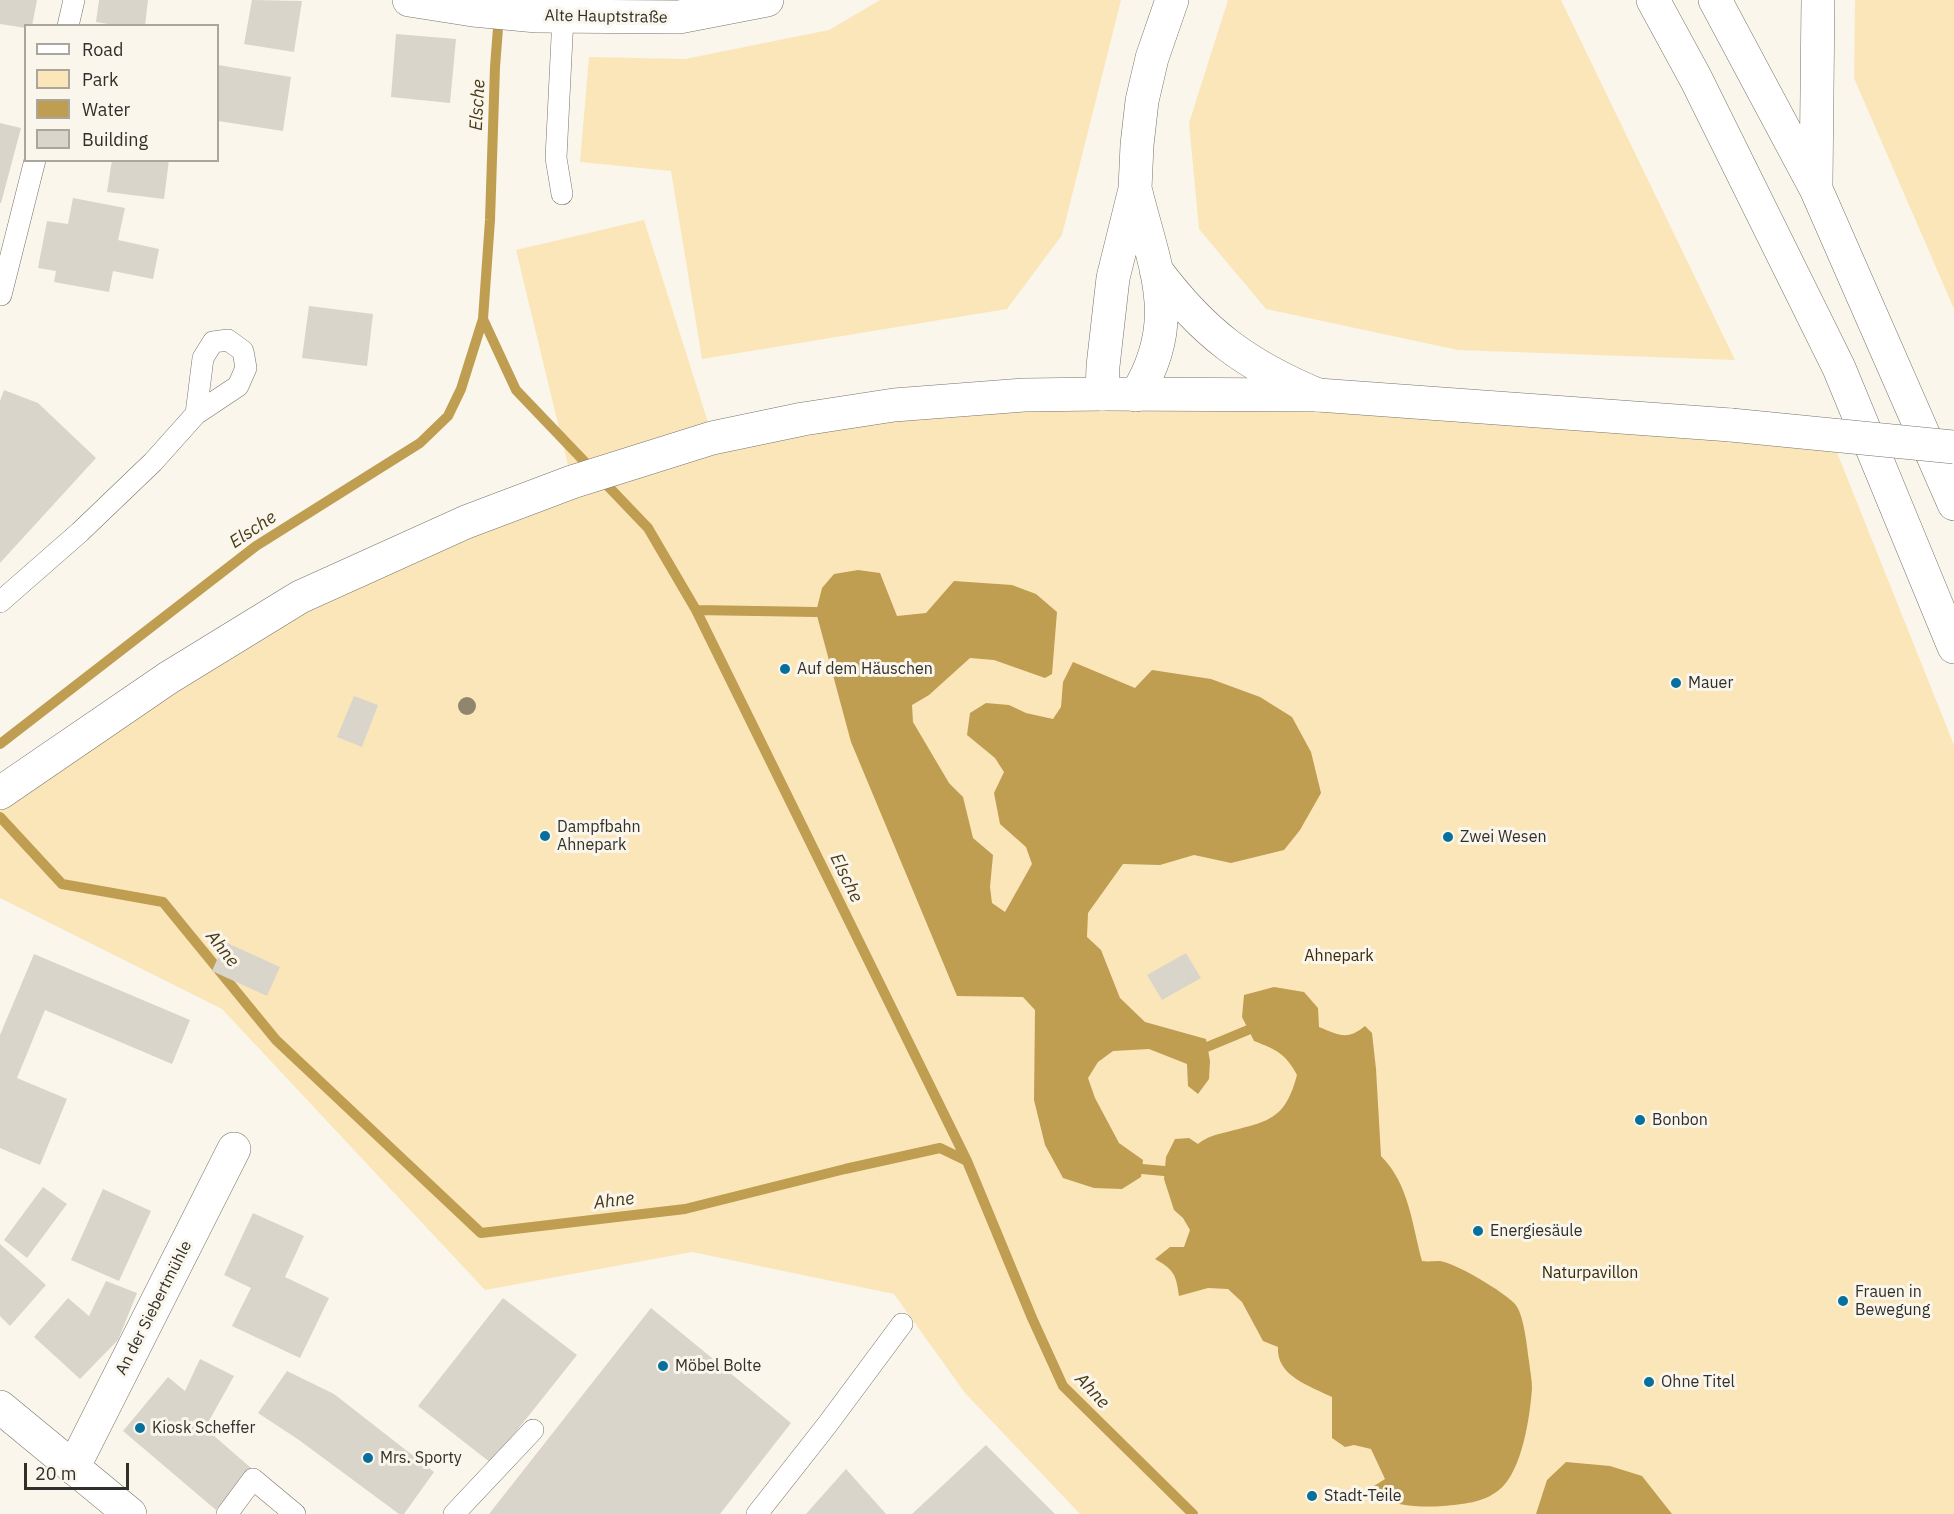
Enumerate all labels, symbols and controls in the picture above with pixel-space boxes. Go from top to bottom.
street label: Alte Hauptstraße [544,6,668,28]
legend [24,24,219,162]
text: Road [82,38,123,61]
text: Park [82,68,118,91]
water label: Elsche [466,79,490,131]
text: Water [82,98,130,121]
text: Building [82,128,148,151]
water label: Elsche [226,507,280,553]
place label: Auf dem Häuschen [797,659,933,679]
marker: Auf dem Häuschen [778,662,792,676]
place label: Mauer [1688,673,1733,693]
marker: Mauer [1669,676,1683,690]
place label: Dampfbahn Ahnepark [557,817,641,855]
place label: Zwei Wesen [1460,827,1547,847]
marker: Dampfbahn Ahnepark [538,829,552,843]
marker: Zwei Wesen [1441,830,1455,844]
water label: Elsche [825,850,867,906]
water label: Ahne [201,926,243,972]
park label: Ahnepark [1304,946,1374,966]
place label: Bonbon [1652,1110,1708,1130]
marker: Bonbon [1633,1113,1647,1127]
water label: Ahne [592,1188,636,1214]
place label: Energiesäule [1490,1221,1582,1241]
marker: Energiesäule [1471,1224,1485,1238]
street label: An der Siebertmühle [112,1238,196,1378]
park label: Naturpavillon [1542,1263,1638,1283]
place label: Frauen in Bewegung [1855,1282,1930,1320]
marker: Frauen in Bewegung [1836,1294,1850,1308]
place label: Möbel Bolte [675,1356,761,1376]
marker: Möbel Bolte [656,1359,670,1373]
water label: Ahne [1070,1369,1114,1413]
place label: Ohne Titel [1661,1372,1735,1392]
marker: Ohne Titel [1642,1375,1656,1389]
place label: Kiosk Scheffer [152,1418,255,1438]
marker: Kiosk Scheffer [133,1421,147,1435]
place label: Mrs. Sporty [380,1448,462,1468]
scale bar [27,1451,132,1489]
marker: Mrs. Sporty [361,1451,375,1465]
text: 20 m [35,1462,77,1485]
place label: Stadt-Teile [1324,1486,1402,1506]
marker: Stadt-Teile [1305,1489,1319,1503]

